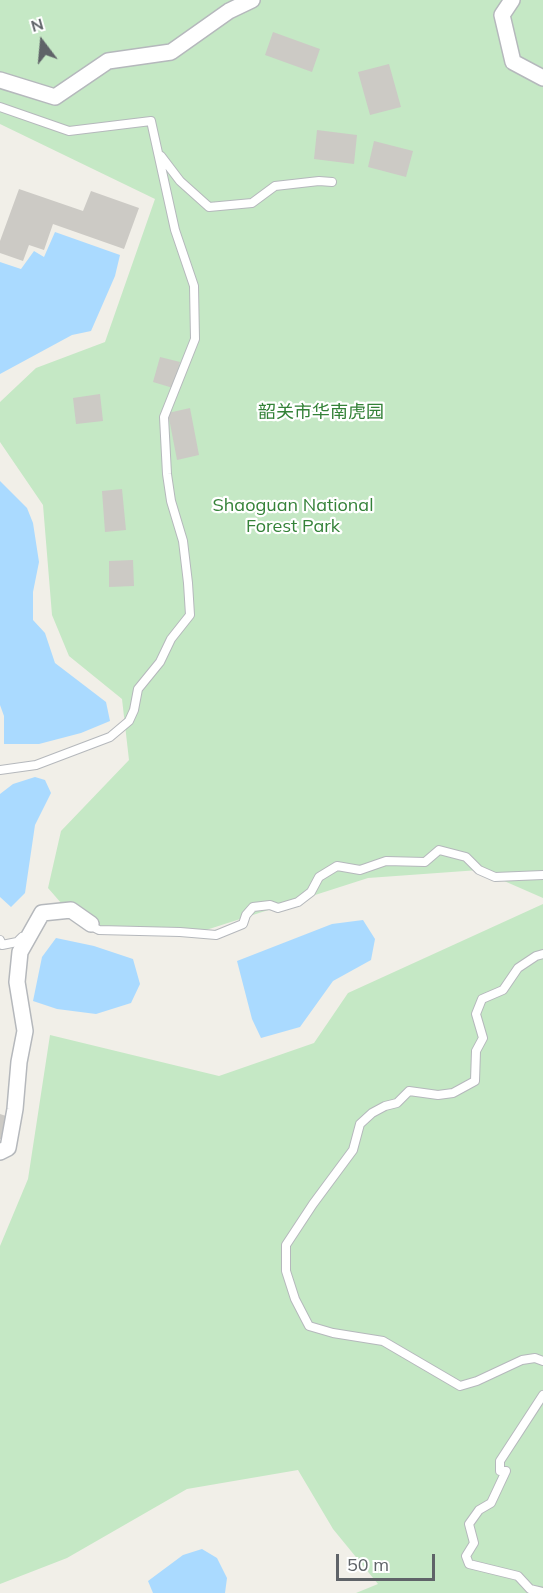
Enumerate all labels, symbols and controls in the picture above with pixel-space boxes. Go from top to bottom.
north arrow [12,12,72,72]
text: N [28,13,46,36]
park label: 韶关市华南虎园 [258,402,384,424]
park label: Shaoguan National Forest Park [213,495,373,538]
scale bar [339,1542,438,1580]
text: 50 m [347,1553,389,1576]

